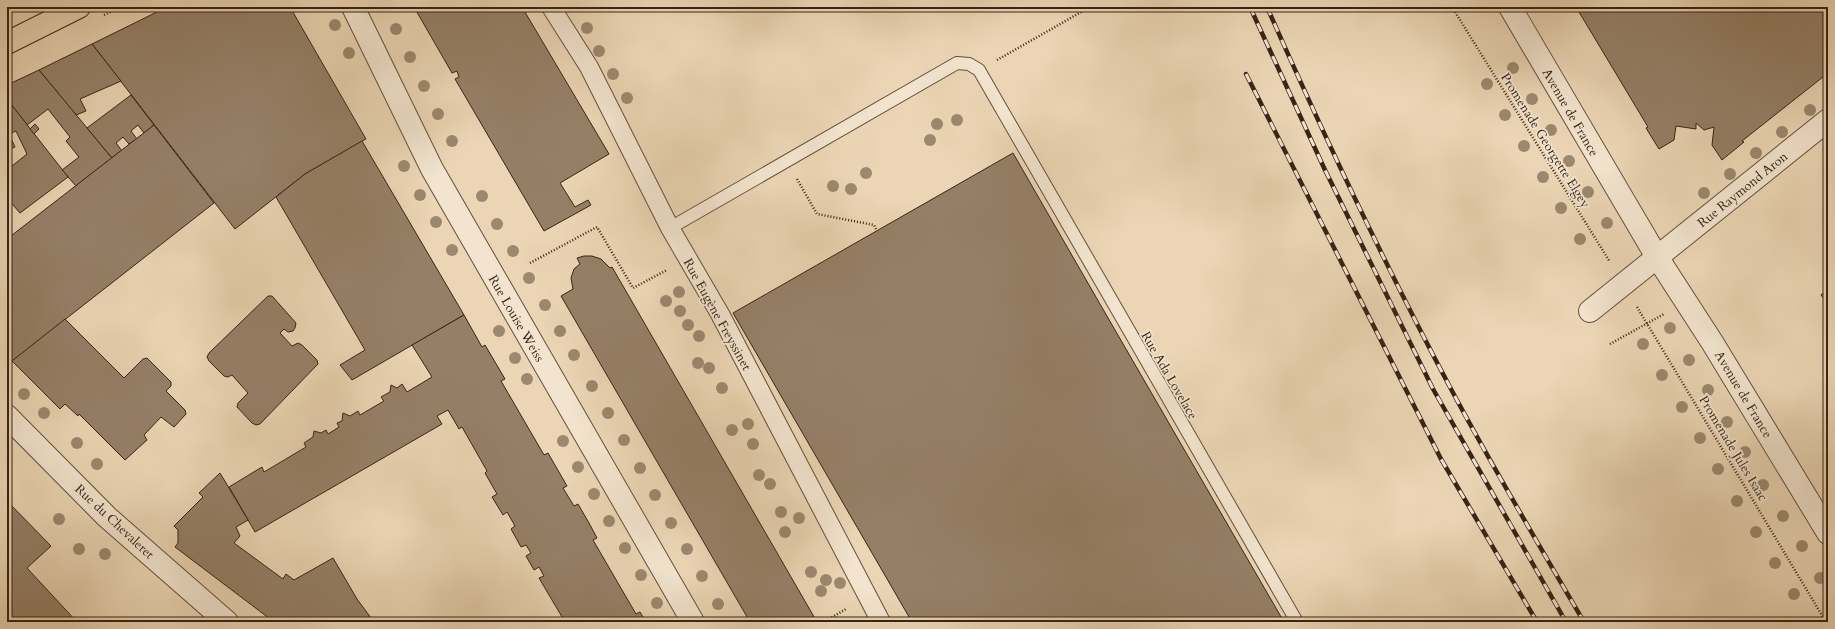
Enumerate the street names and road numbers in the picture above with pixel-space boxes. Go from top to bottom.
street label: Avenue de France [1538,65,1603,160]
street label: Promenade Georgette Elgey [1496,70,1594,211]
street label: Rue Raymond Aron [1694,147,1792,232]
street label: Rue Eugène Freyssinet [679,255,755,374]
street label: Rue Louise Weiss [484,272,548,365]
street label: Rue Ada Lovelace [1137,328,1202,423]
street label: Avenue de France [1710,347,1776,442]
street label: Promenade Jules Isaac [1694,392,1772,505]
street label: Rue du Chevaleret [71,480,158,563]

